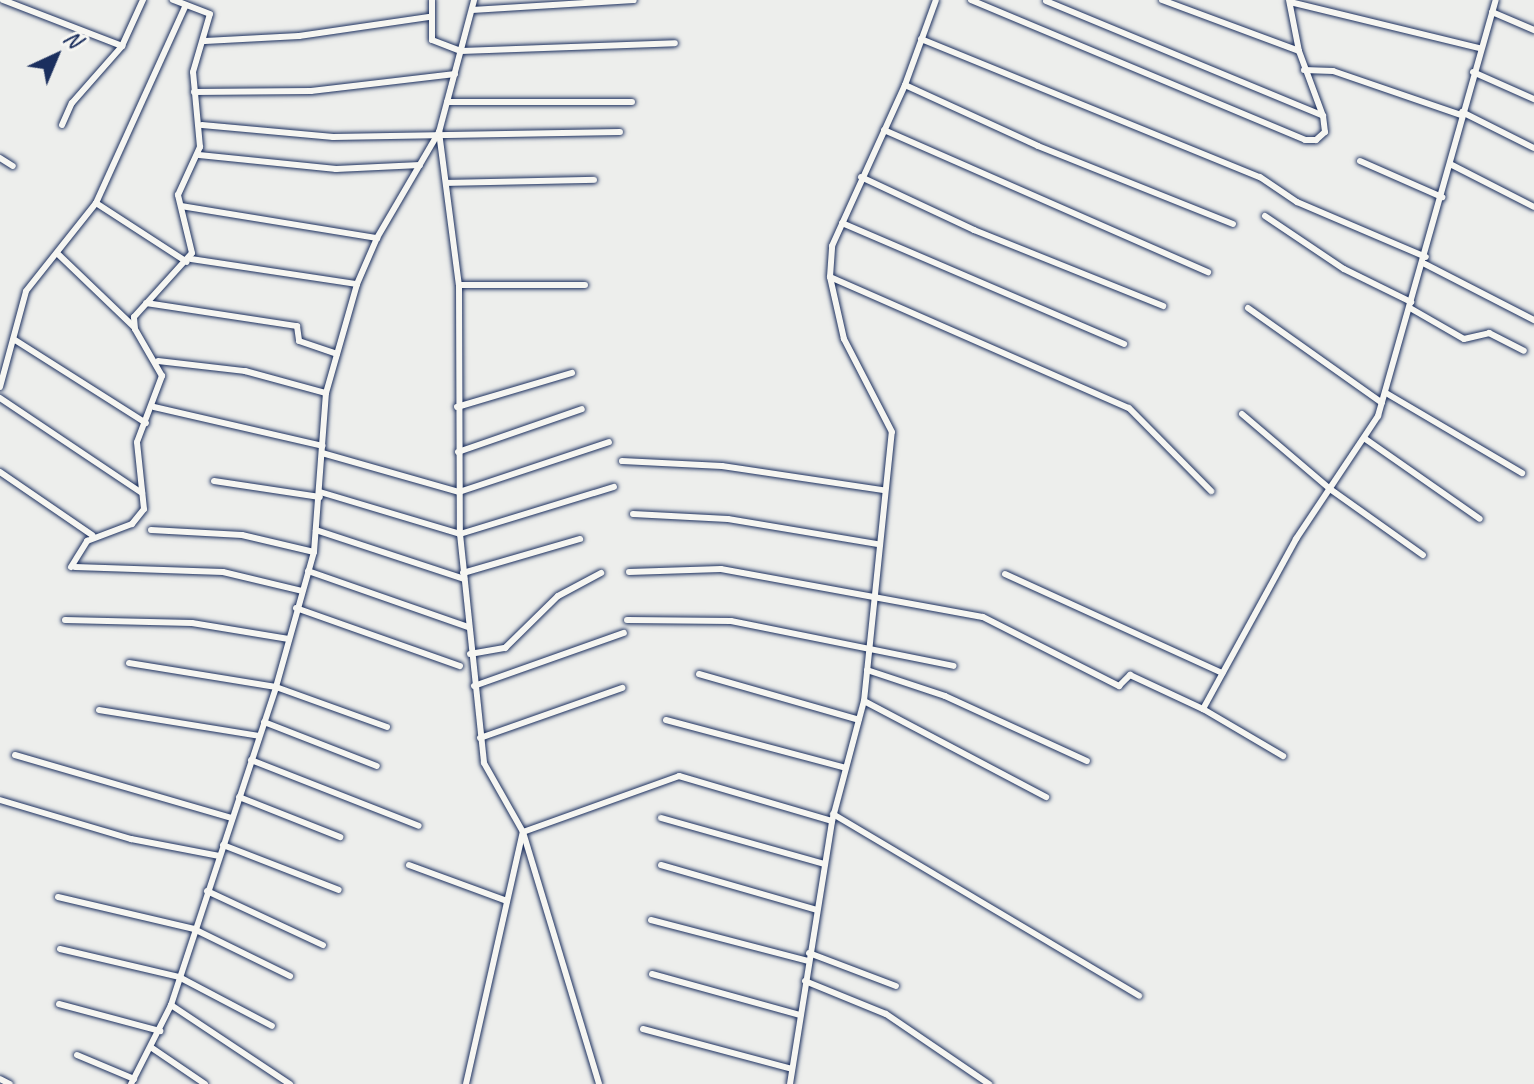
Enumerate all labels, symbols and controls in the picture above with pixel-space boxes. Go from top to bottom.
north arrow [16,16,96,96]
text: N [58,24,87,54]

